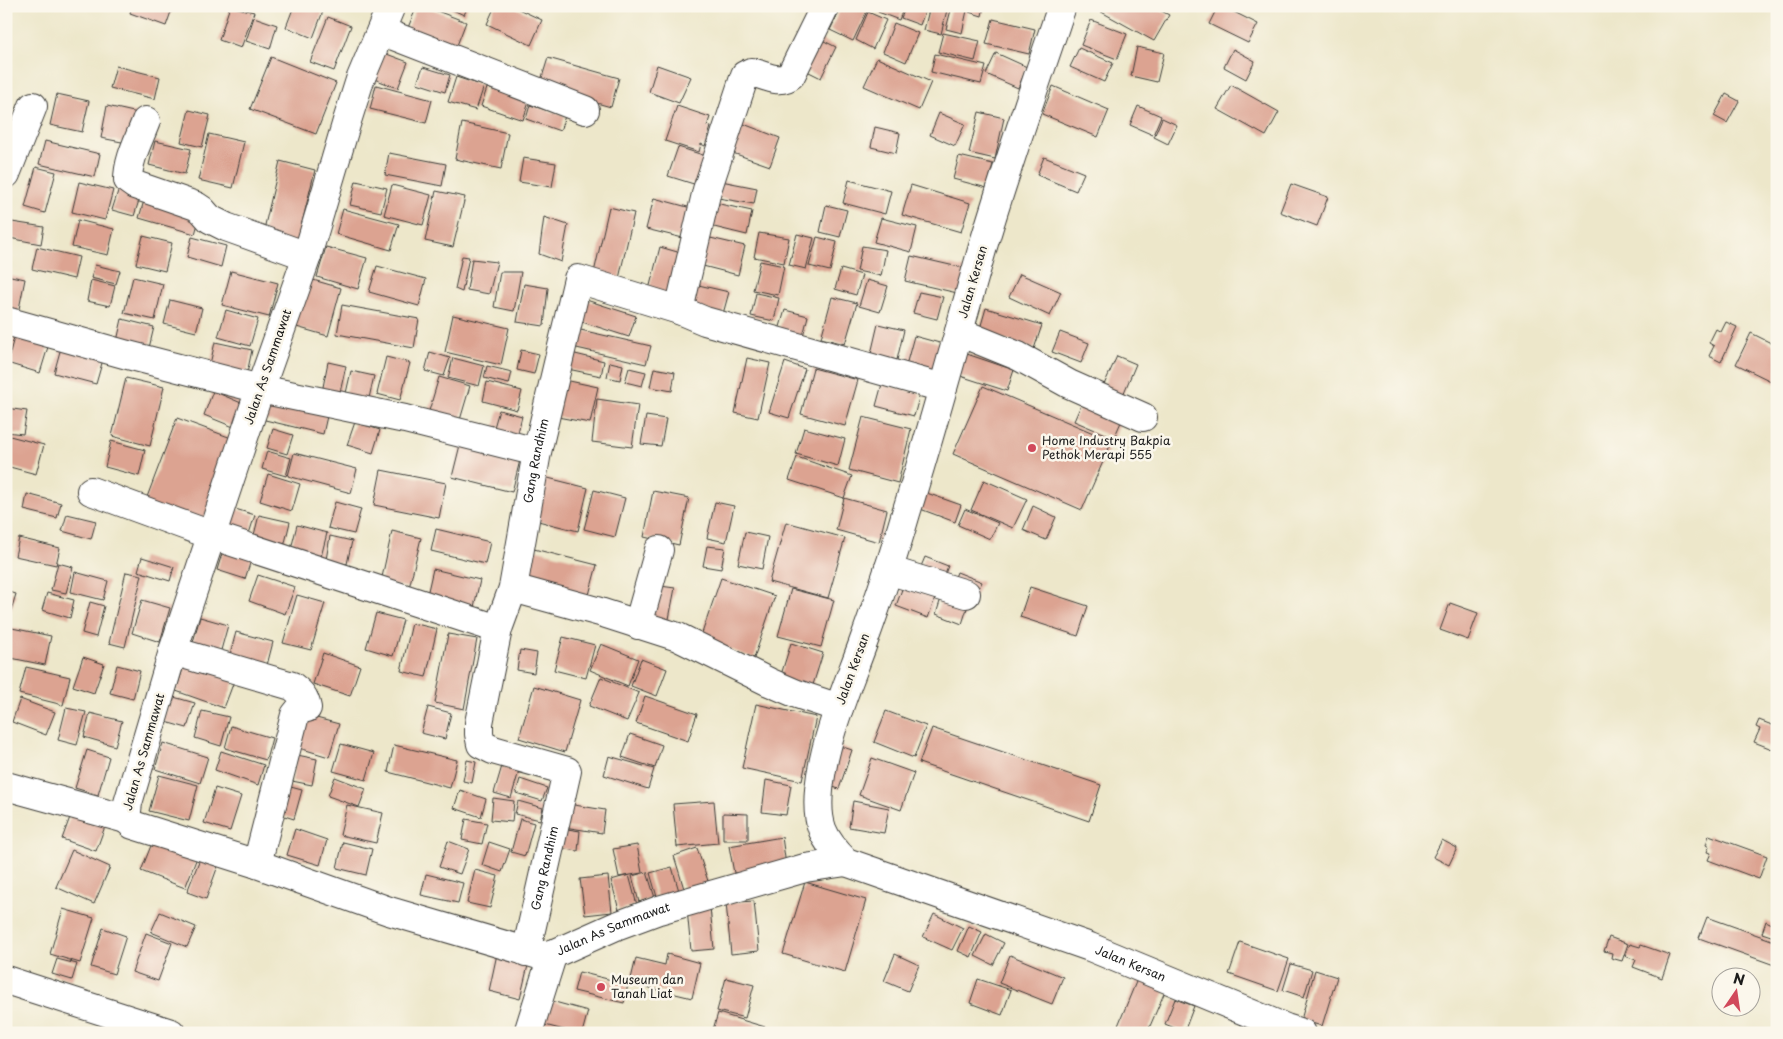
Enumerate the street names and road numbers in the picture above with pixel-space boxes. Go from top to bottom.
street label: Jalan Kersan [953,243,991,320]
street label: Jalan As Sammawat [239,306,295,427]
street label: Gang Randhim [518,416,553,504]
street label: Jalan Kersan [831,630,873,707]
street label: Jalan As Sammawat [118,691,168,812]
street label: Gang Randhim [526,824,562,912]
street label: Jalan As Sammawat [553,897,672,960]
street label: Jalan Kersan [1093,940,1169,985]

